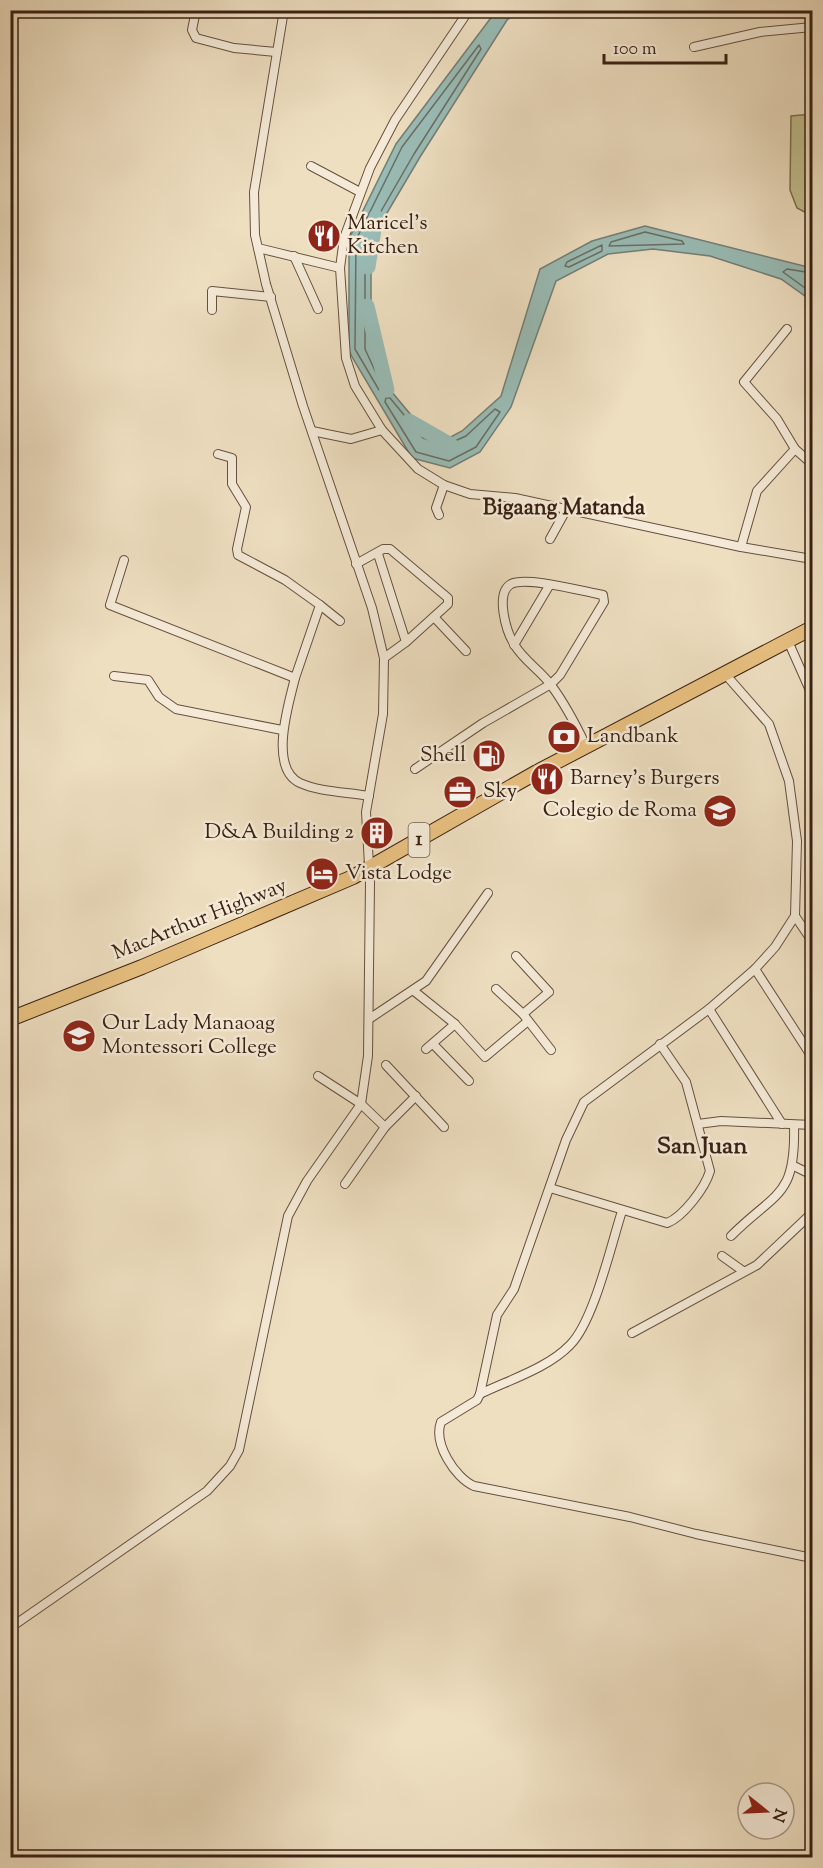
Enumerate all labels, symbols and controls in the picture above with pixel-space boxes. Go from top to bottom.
scale bar [604,27,726,65]
text: 100 m [613,37,657,63]
place label: Maricel's Kitchen [347,209,427,263]
restaurant icon: Maricel's Kitchen [306,218,342,254]
district label: Bigaang Matanda [483,493,646,525]
bank icon: Landbank [546,719,582,755]
place label: Landbank [587,722,679,752]
fuel station icon: Shell [471,738,507,774]
place label: Shell [420,741,466,771]
restaurant icon: Barney’s Burgers [529,761,565,797]
place label: Barney’s Burgers [570,764,720,794]
office icon: Sky [442,774,478,810]
place label: Sky [483,777,518,807]
school or university icon: Colegio de Roma [702,793,738,829]
place label: Colegio de Roma [543,796,697,826]
building icon: D&A Building 2 [359,815,395,851]
place label: D&A Building 2 [204,818,354,848]
road number: 1 [408,823,430,857]
hotel icon: Vista Lodge [304,856,340,892]
place label: Vista Lodge [345,859,452,889]
street label: MacArthur Highway [108,871,292,969]
place label: Our Lady Manaoag Montessori College [102,1009,277,1063]
school or university icon: Our Lady Manaoag Montessori College [61,1018,97,1054]
district label: San Juan [657,1130,748,1164]
north arrow [736,1781,796,1841]
text: N [765,1805,791,1825]

